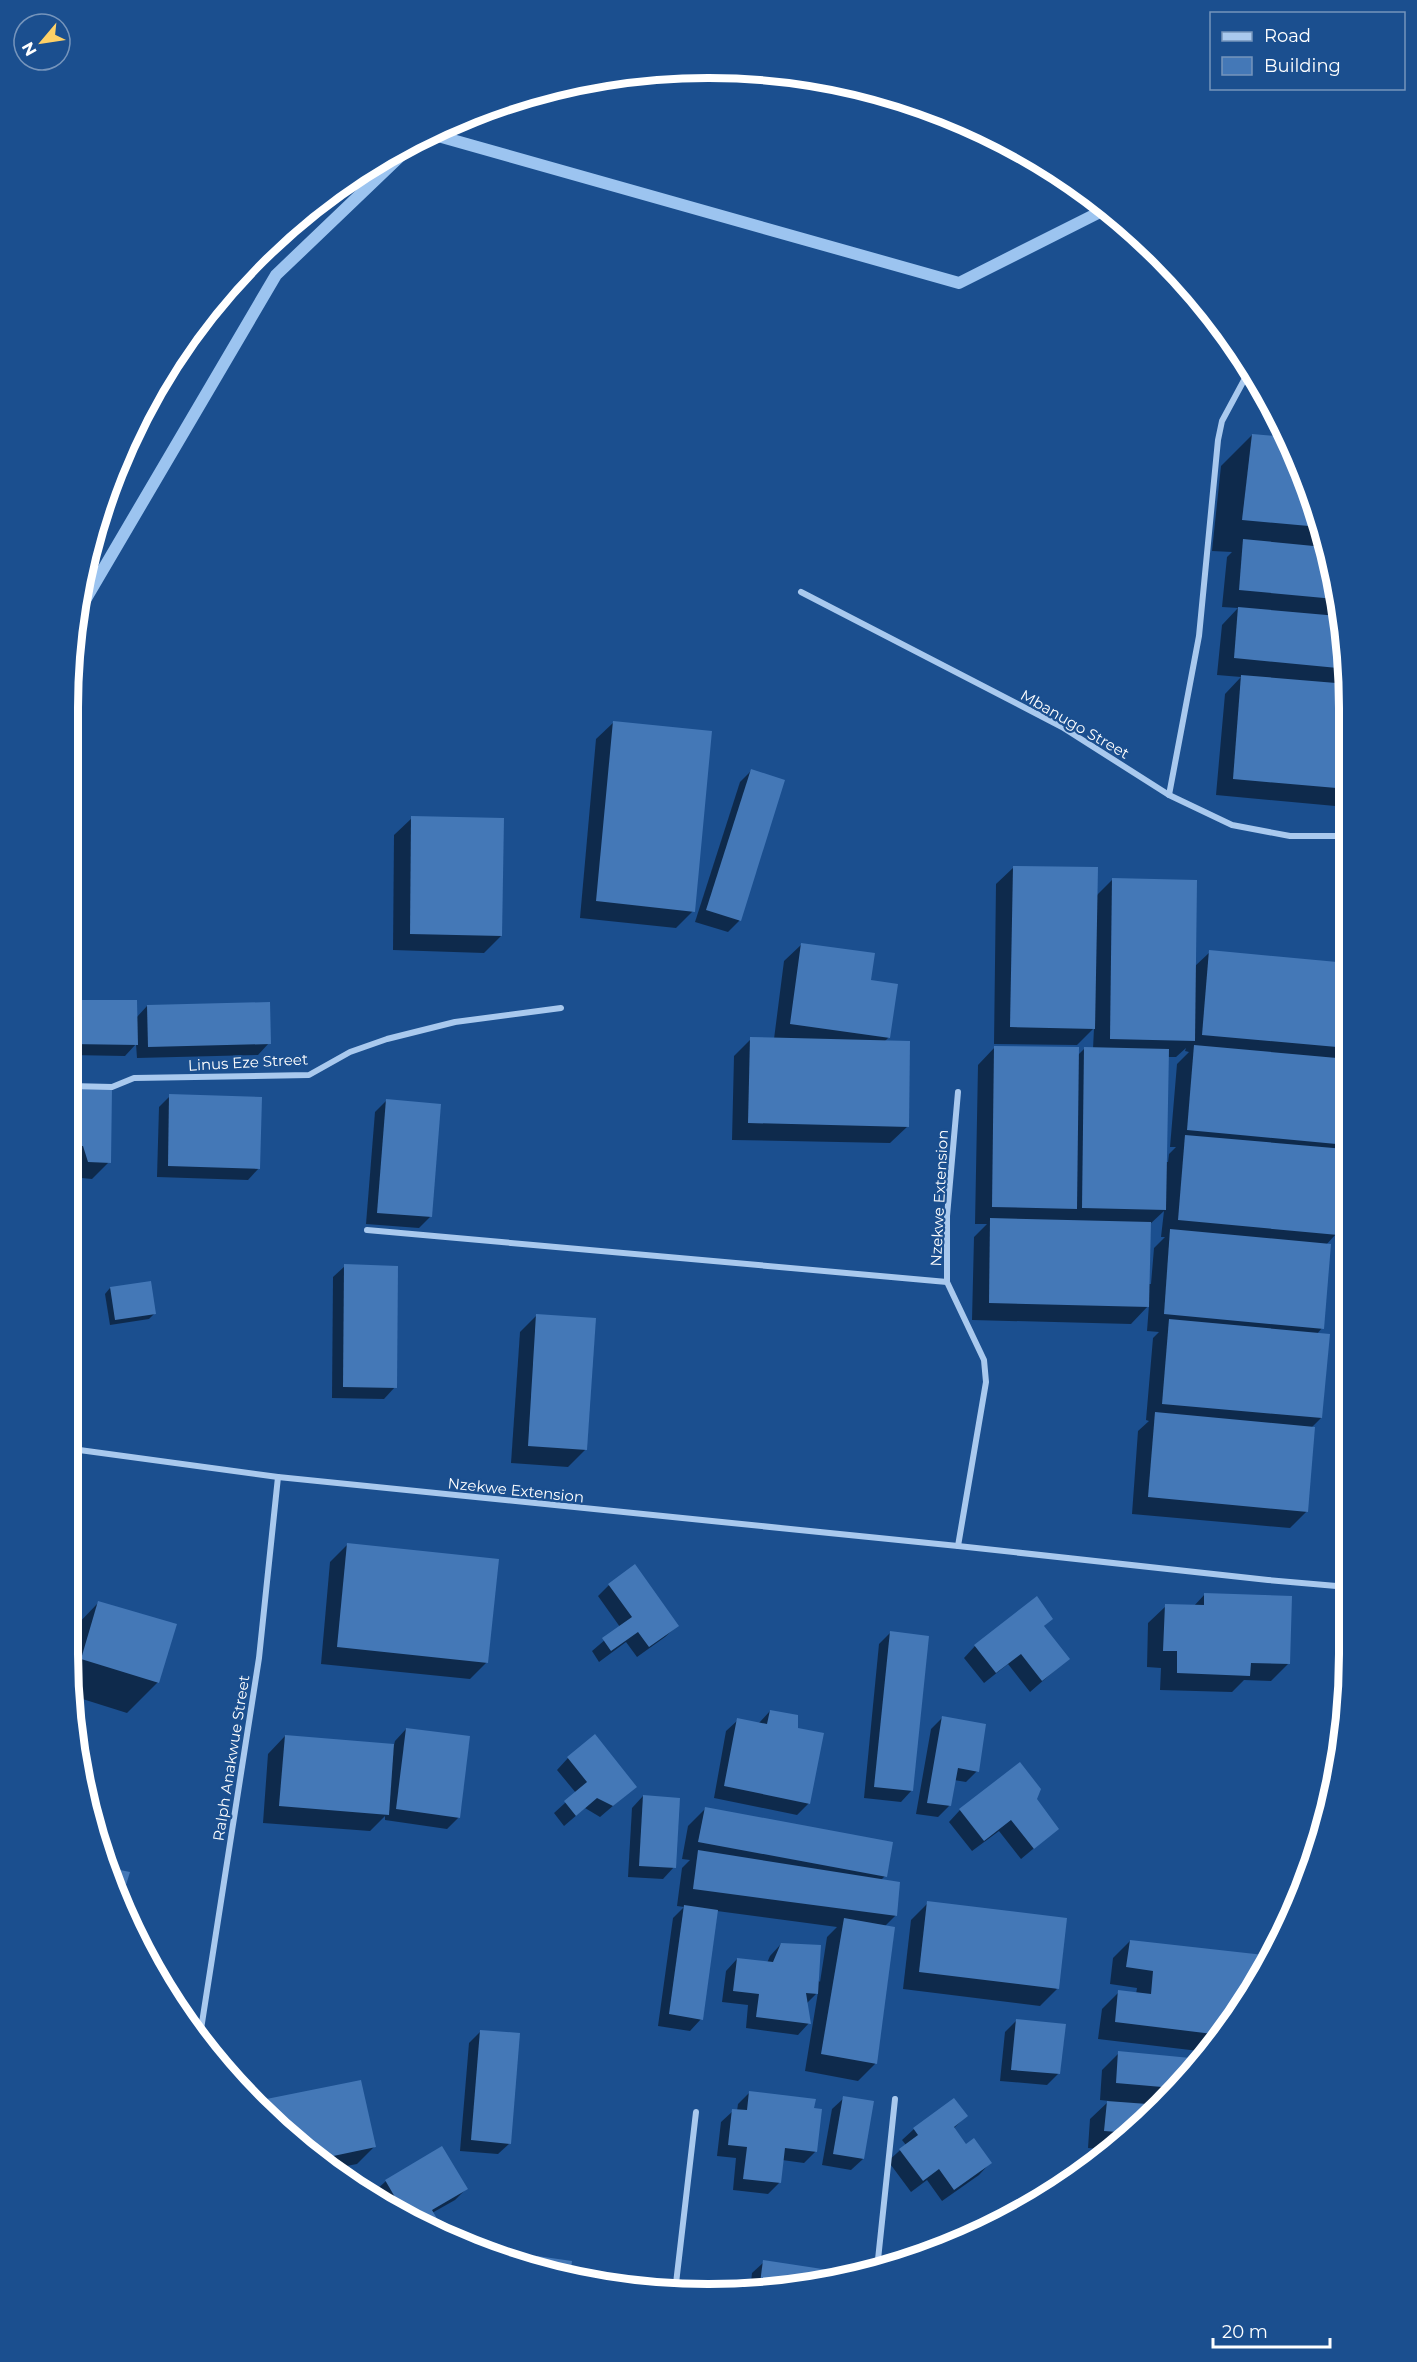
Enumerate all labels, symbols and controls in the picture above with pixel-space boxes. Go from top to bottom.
north arrow [12,12,72,72]
legend [1210,12,1405,90]
text: Road [1264,25,1311,47]
text: N [18,39,41,59]
text: Building [1264,55,1341,77]
street label: Mbanugo Street [1017,685,1133,763]
street label: Linus Eze Street [188,1049,308,1075]
street label: Nzekwe Extension [926,1129,952,1267]
street label: Nzekwe Extension [447,1473,585,1507]
street label: Ralph Anakwue Street [208,1674,254,1842]
scale bar [1213,2311,1330,2349]
text: 20 m [1222,2321,1268,2343]

